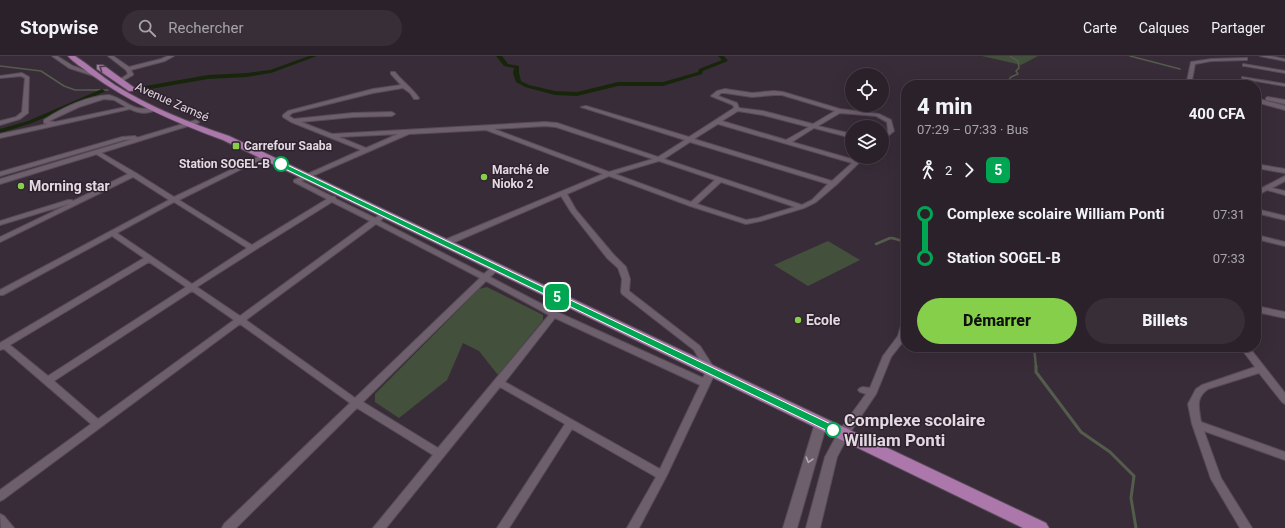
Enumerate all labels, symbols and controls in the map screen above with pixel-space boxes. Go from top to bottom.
search box [122,10,402,46]
text: Stopwise [20,16,98,39]
icon: search [136,17,158,39]
text: Rechercher [168,19,244,37]
text: Carte [1083,20,1117,36]
text: Calques [1139,20,1189,36]
text: Partager [1211,20,1265,36]
one-way arrow [99,66,106,73]
map controls [845,68,889,164]
button: locate [845,68,889,112]
street label: Avenue Zamsé [133,80,211,124]
text: 4 min [917,94,972,119]
text: 400 CFA [1189,105,1245,123]
button: layers [845,120,889,164]
text: 07:29 – 07:33 · Bus [917,122,1029,137]
place label: Carrefour Saaba [244,139,333,153]
marker: Carrefour Saaba [231,141,241,151]
marker: Station SOGEL-B [273,156,289,172]
place label: Station SOGEL-B [179,157,270,171]
icon: walk [917,159,939,181]
icon: forward [958,159,980,181]
text: 5 [994,162,1002,178]
place label: Marché de Nioko 2 [492,163,549,191]
text: 2 [945,163,952,178]
marker: Marché de Nioko 2 [479,172,489,182]
place label: Morning star [29,178,110,194]
marker: Morning star [16,181,26,191]
text: Complexe scolaire William Ponti [947,205,1164,223]
text: 07:31 [1213,207,1245,222]
text: Station SOGEL-B [947,249,1061,267]
text: 07:33 [1213,251,1245,266]
line badge: 5 [544,284,570,310]
text: 5 [553,289,561,305]
button: Démarrer [917,298,1077,344]
button: Billets [1085,298,1245,344]
place label: Ecole [806,312,841,328]
marker: Ecole [793,315,803,325]
place label: Complexe scolaire William Ponti [844,410,985,450]
marker: Complexe scolaire William Ponti [825,422,841,438]
one-way arrow [806,457,814,463]

